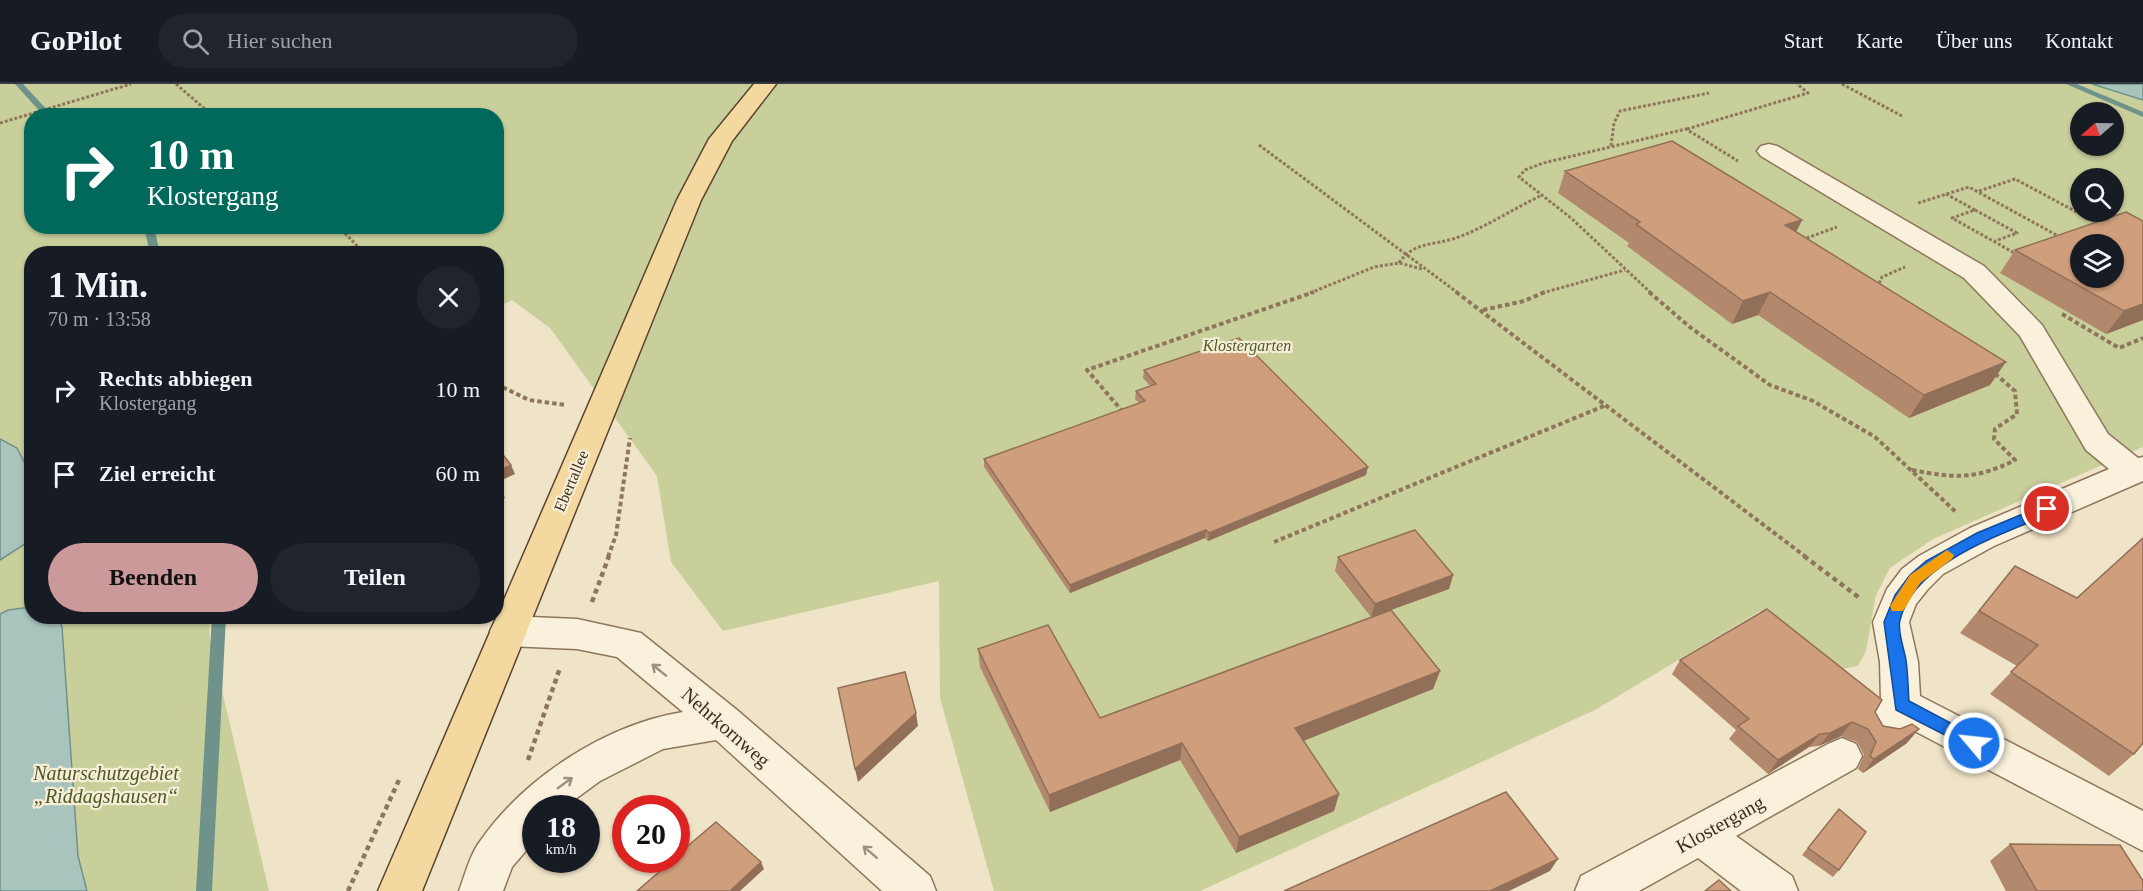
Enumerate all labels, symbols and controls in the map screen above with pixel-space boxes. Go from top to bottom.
search box [158,14,578,68]
text: GoPilot [30,25,122,56]
icon: search [179,25,212,58]
text: Hier suchen [227,28,332,53]
text: Start [1784,29,1823,53]
text: Karte [1856,29,1903,53]
text: Über uns [1936,29,2012,53]
text: Kontakt [2045,29,2113,53]
north arrow [2070,102,2124,156]
map controls [2070,102,2124,288]
icon: right [48,132,126,210]
text: 10 m [147,132,235,178]
button: search [2070,168,2124,222]
text: Klostergang [147,181,278,211]
button: layers [2070,234,2124,288]
text: 1 Min. [48,265,148,305]
button: close [417,266,480,329]
text: 70 m · 13:58 [48,308,151,330]
park label: Klostergarten [1202,337,1291,355]
text: Rechts abbiegen [99,366,252,391]
icon: right [48,374,81,407]
text: 10 m [435,377,480,402]
text: Klostergang [99,392,196,414]
street label: Ebertallee [551,448,591,514]
icon: arrive [48,458,81,491]
text: Ziel erreicht [99,461,215,486]
text: 60 m [435,461,480,486]
pin [2021,483,2072,534]
icon: arrive [2030,492,2063,525]
button: Beenden [48,543,258,612]
button: Teilen [270,543,480,612]
one-way arrow [652,663,667,677]
street label: Nehrkornweg [677,683,775,772]
position arrow [1942,711,2006,775]
park label: Naturschutzgebiet „Riddagshausen“ [32,762,179,808]
one-way arrow [556,777,572,789]
street label: Klostergang [1672,791,1768,858]
speed limit sign: 20 [612,795,690,873]
text: 18 [546,810,576,843]
text: km/h [546,841,576,857]
one-way arrow [863,845,878,859]

